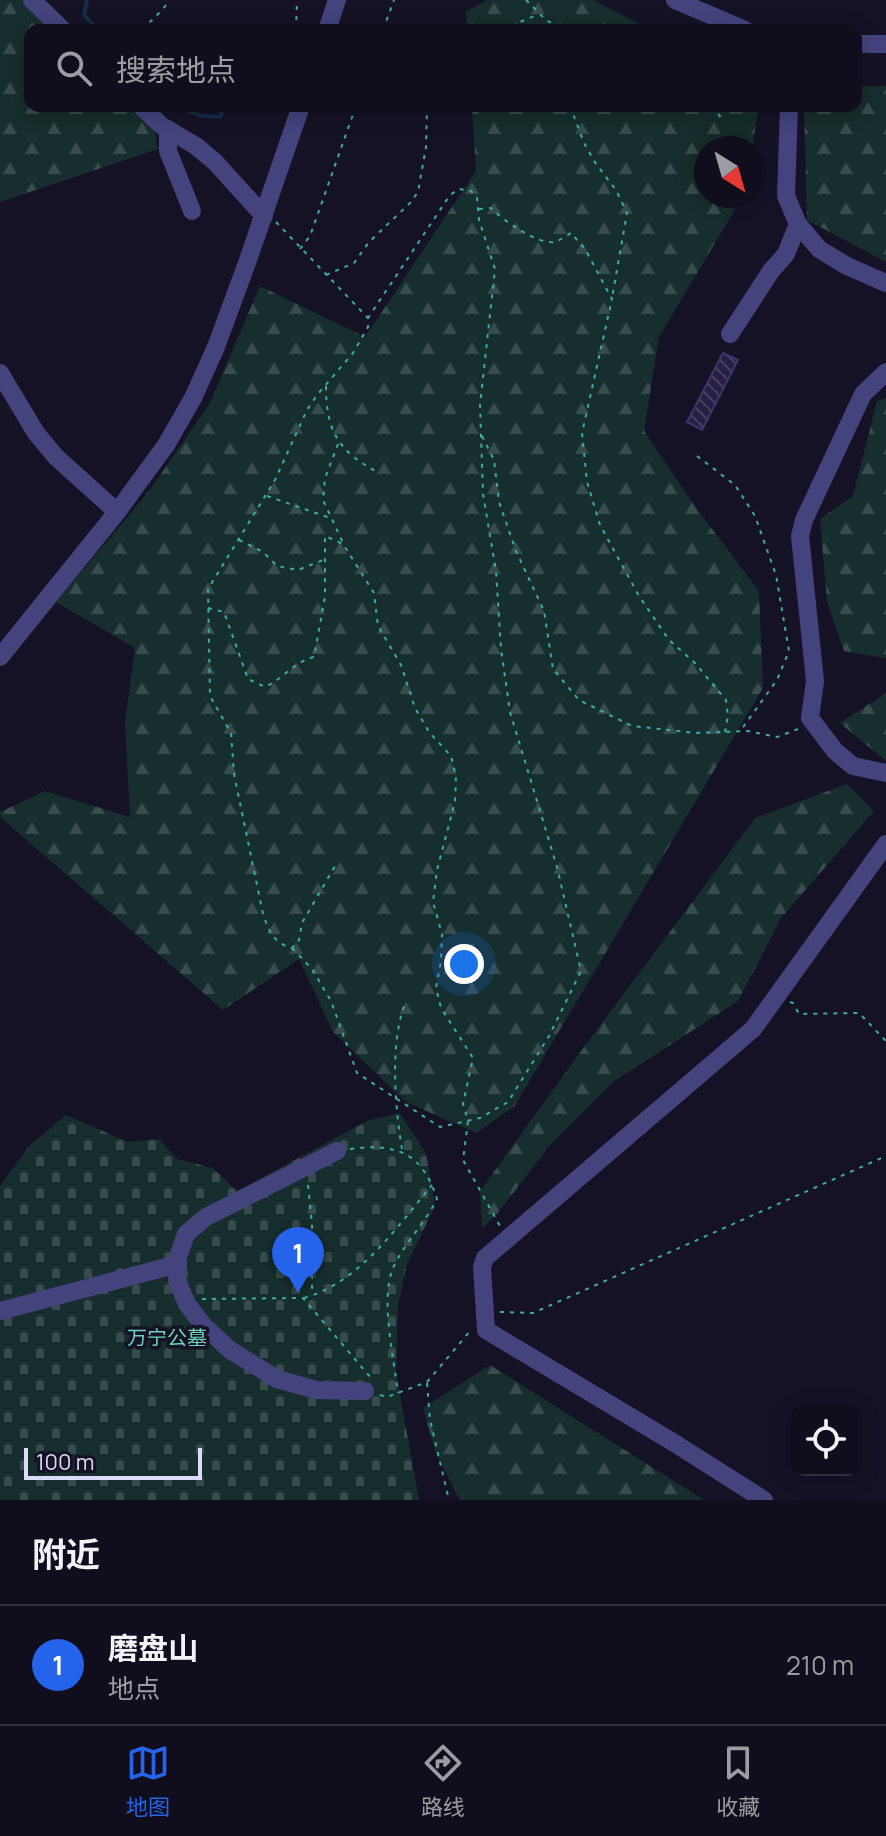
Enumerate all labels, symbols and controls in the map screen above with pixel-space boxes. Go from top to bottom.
search box [24,24,862,112]
icon: search [52,46,96,90]
text: 搜索地点 [116,49,236,90]
north arrow [694,136,766,208]
your location [444,944,484,984]
pin: 1 [272,1227,324,1293]
park label: 万宁公墓 [127,1324,207,1351]
map controls [790,1404,862,1476]
button: locate [790,1404,862,1476]
scale bar [24,1444,202,1480]
text: 100 m [36,1447,94,1477]
text: 附近 [32,1531,100,1577]
text: 磨盘山 [108,1627,198,1668]
text: 1 [52,1647,64,1683]
text: 210 m [786,1647,854,1683]
text: 地点 [108,1670,160,1706]
tab: 地图 [126,1741,170,1822]
tab: 路线 [421,1741,465,1822]
tab: 收藏 [716,1741,760,1822]

